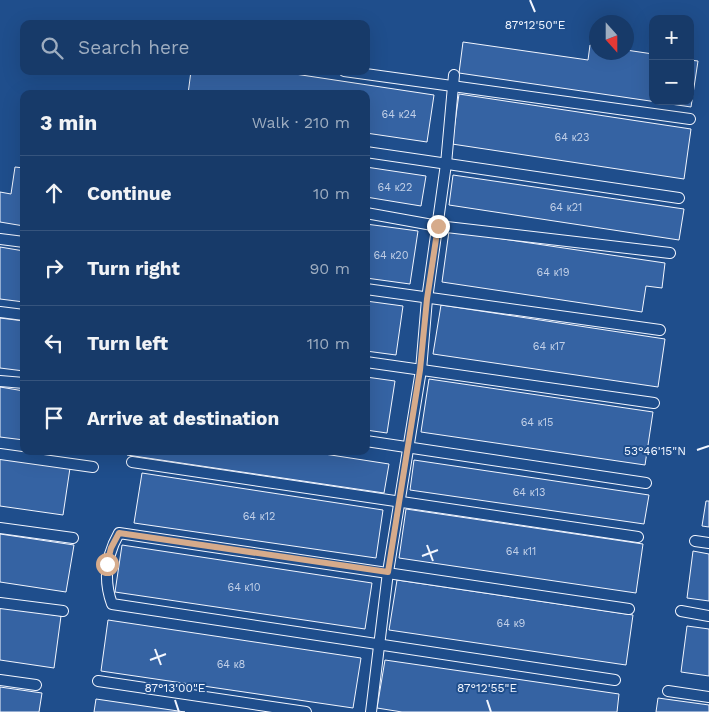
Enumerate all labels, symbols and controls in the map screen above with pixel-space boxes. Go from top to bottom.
north arrow [589,15,634,60]
map controls [649,15,694,105]
button: + [649,15,694,60]
text: 87°12'50"E [505,18,566,32]
search box [20,20,370,75]
icon: search [38,34,66,62]
text: Search here [78,36,189,59]
button: − [649,60,694,105]
house number: 64 к24 [382,108,417,121]
text: 3 min [40,110,97,135]
text: Walk · 210 m [252,113,350,132]
house number: 64 к23 [555,131,589,144]
icon: ahead [40,179,68,207]
house number: 64 к22 [378,181,412,194]
text: Continue [87,182,171,205]
text: 10 m [313,184,350,203]
house number: 64 к21 [550,201,582,214]
route end [427,215,450,238]
house number: 64 к20 [373,249,409,262]
icon: right [40,254,68,282]
text: Turn right [87,257,180,280]
text: 90 m [309,259,350,278]
house number: 64 к19 [536,266,570,279]
icon: left [40,329,68,357]
text: Turn left [87,332,168,355]
text: 110 m [307,334,350,353]
house number: 64 к17 [533,340,565,353]
icon: arrive [40,404,68,432]
text: Arrive at destination [87,407,279,430]
house number: 64 к15 [521,416,553,429]
text: 53°46'15"N [624,444,686,458]
house number: 64 к13 [513,486,545,499]
house number: 64 к12 [243,510,275,523]
house number: 64 к11 [506,545,536,558]
route start [96,553,119,576]
house number: 64 к10 [227,581,261,594]
house number: 64 к9 [497,617,526,630]
house number: 64 к8 [217,658,246,671]
text: 87°13'00"E [144,681,206,695]
text: 87°12'55"E [457,681,517,695]

